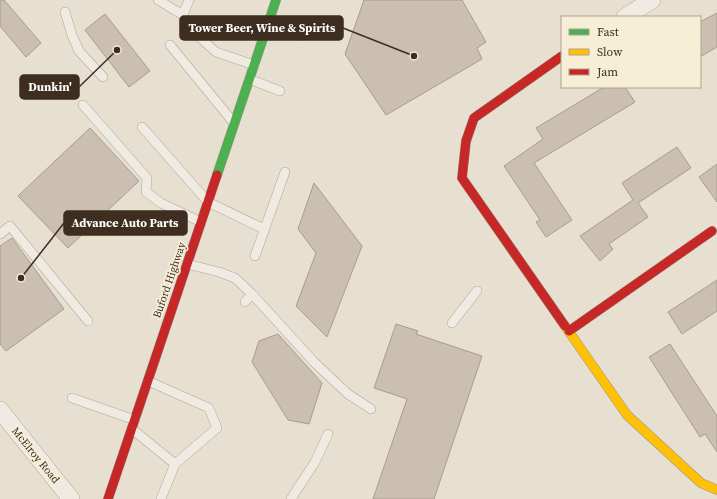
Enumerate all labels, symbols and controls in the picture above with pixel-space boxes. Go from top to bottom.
callout: Tower Beer, Wine & Spirits [180,16,343,40]
legend [561,16,701,88]
text: Tower Beer, Wine & Spirits [189,20,336,36]
text: Fast [597,24,619,40]
text: Slow [597,44,623,60]
text: Jam [596,64,618,80]
callout: Dunkin' [20,75,79,99]
text: Dunkin' [28,79,72,95]
callout: Advance Auto Parts [64,211,187,235]
text: Advance Auto Parts [71,215,179,231]
street label: Buford Highway [149,240,190,320]
street label: McElroy Road [8,424,63,487]

